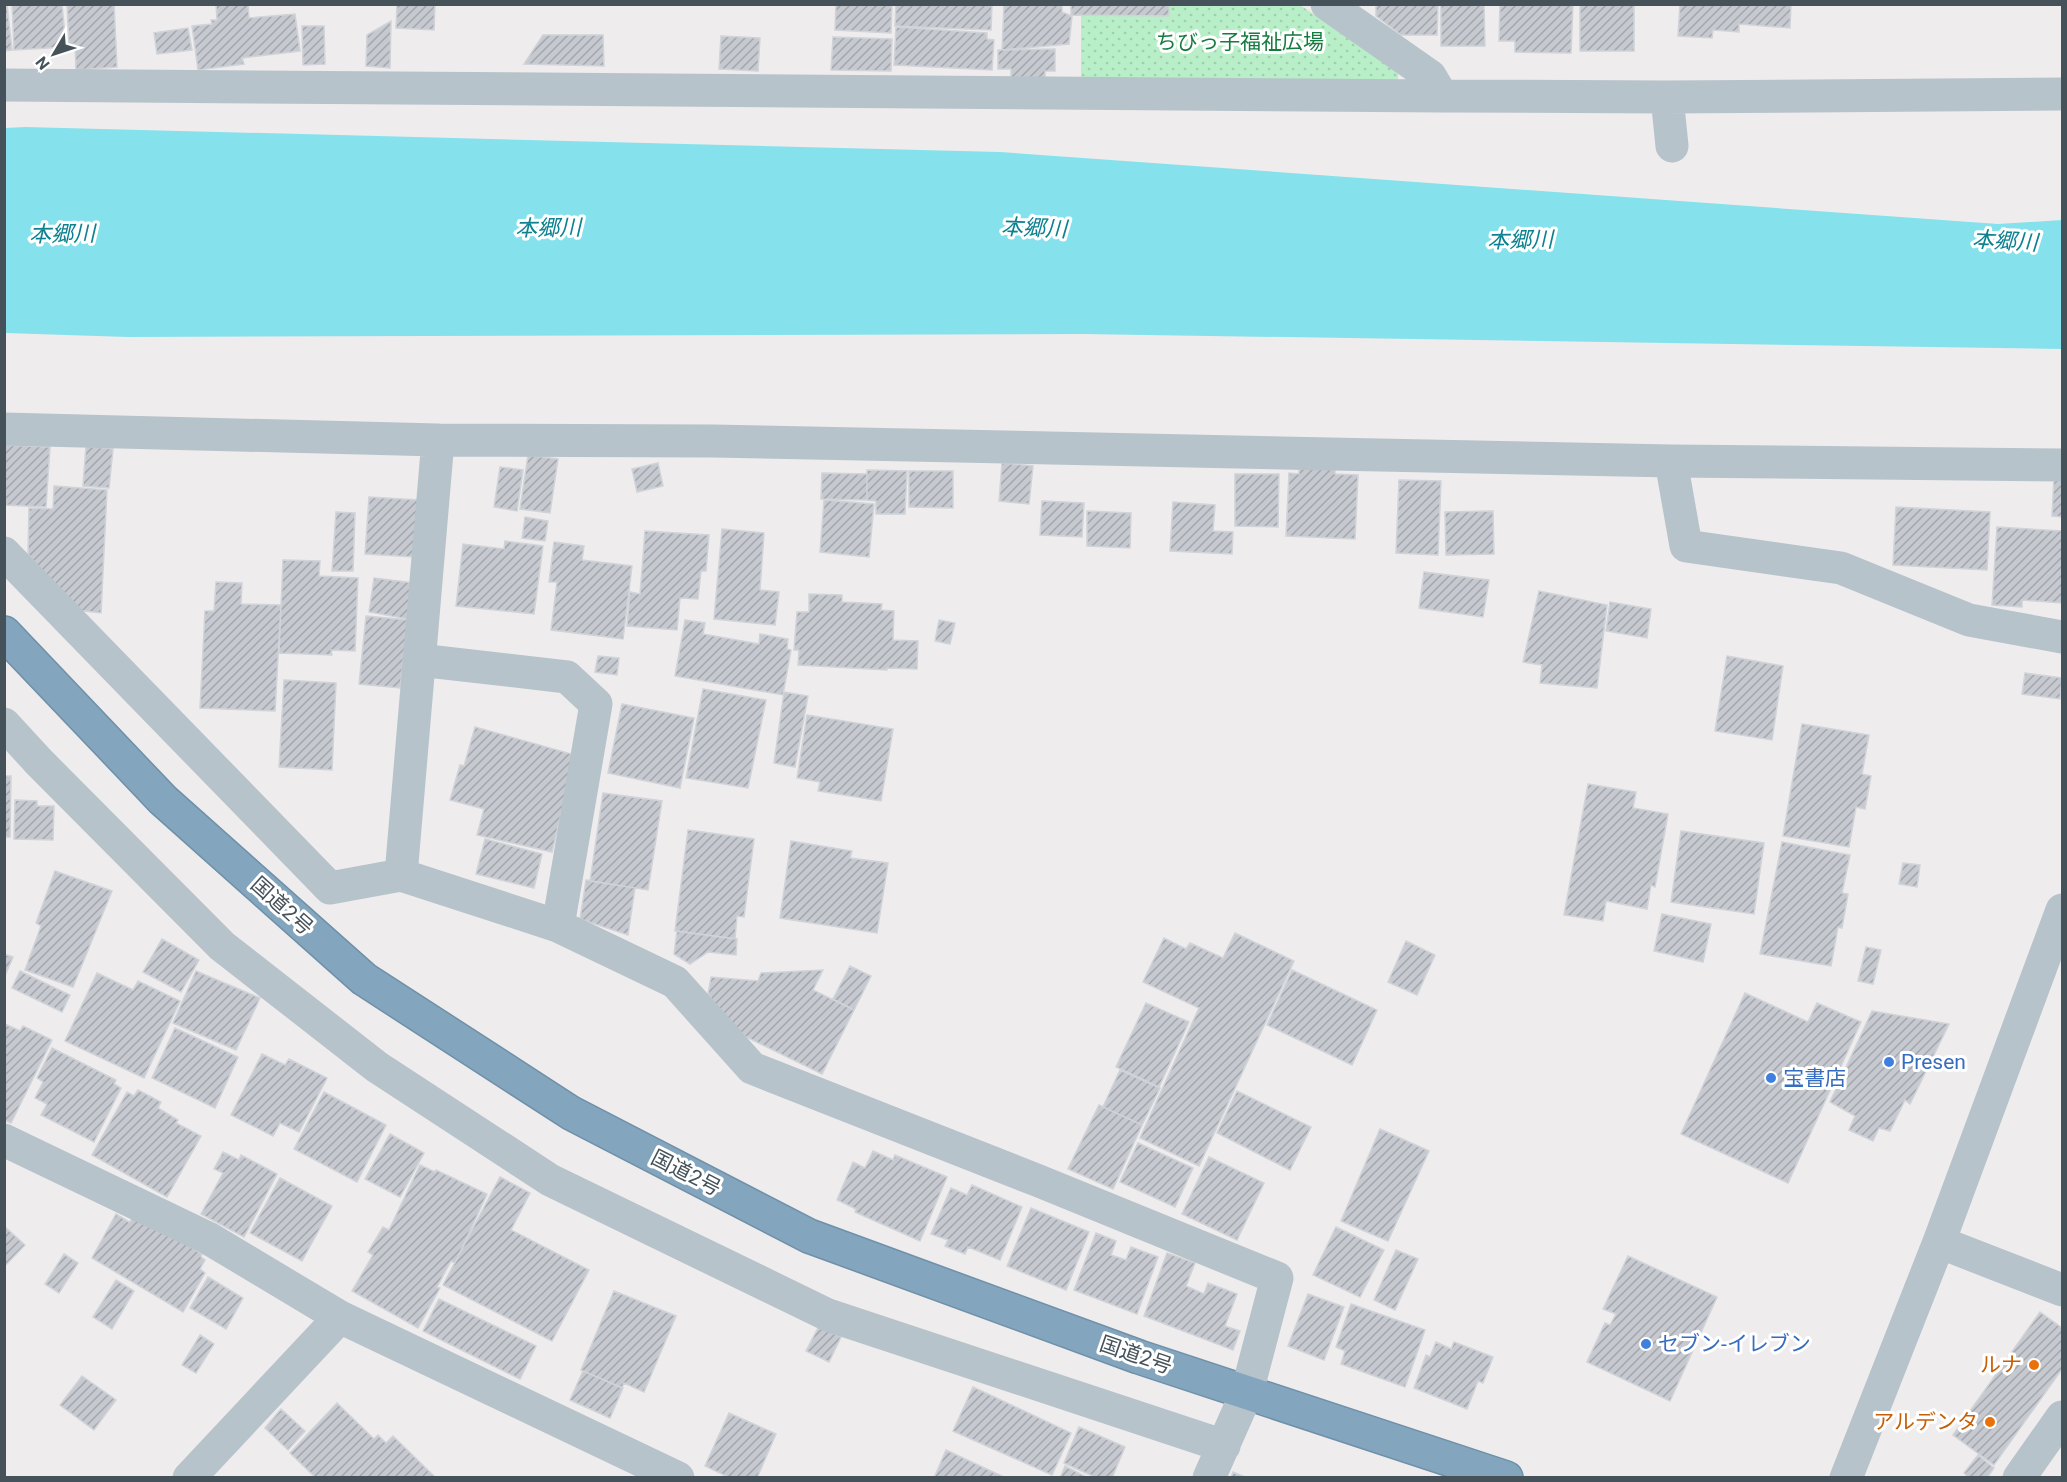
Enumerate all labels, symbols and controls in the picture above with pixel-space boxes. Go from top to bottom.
north arrow [24,24,84,84]
park label: ちびっ子福祉広場 [1156,30,1324,54]
text: N [32,53,54,73]
water label: 本郷川 [1001,214,1069,242]
water label: 本郷川 [515,215,583,241]
water label: 本郷川 [29,221,97,247]
water label: 本郷川 [1487,227,1555,253]
water label: 本郷川 [1971,227,2041,255]
street label: 国道2号 [246,872,318,940]
place label: Presen [1901,1050,1966,1074]
marker: Presen [1882,1055,1896,1069]
place label: 宝書店 [1783,1066,1846,1090]
marker: 宝書店 [1764,1071,1778,1085]
street label: 国道2号 [647,1145,725,1201]
street label: 国道2号 [1097,1331,1175,1379]
place label: セブン-イレブン [1658,1332,1811,1356]
marker: セブン-イレブン [1639,1337,1653,1351]
place label: ルナ [1980,1353,2022,1377]
marker: ルナ [2027,1358,2041,1372]
place label: アルデンタ [1873,1410,1978,1434]
marker: アルデンタ [1983,1415,1997,1429]

